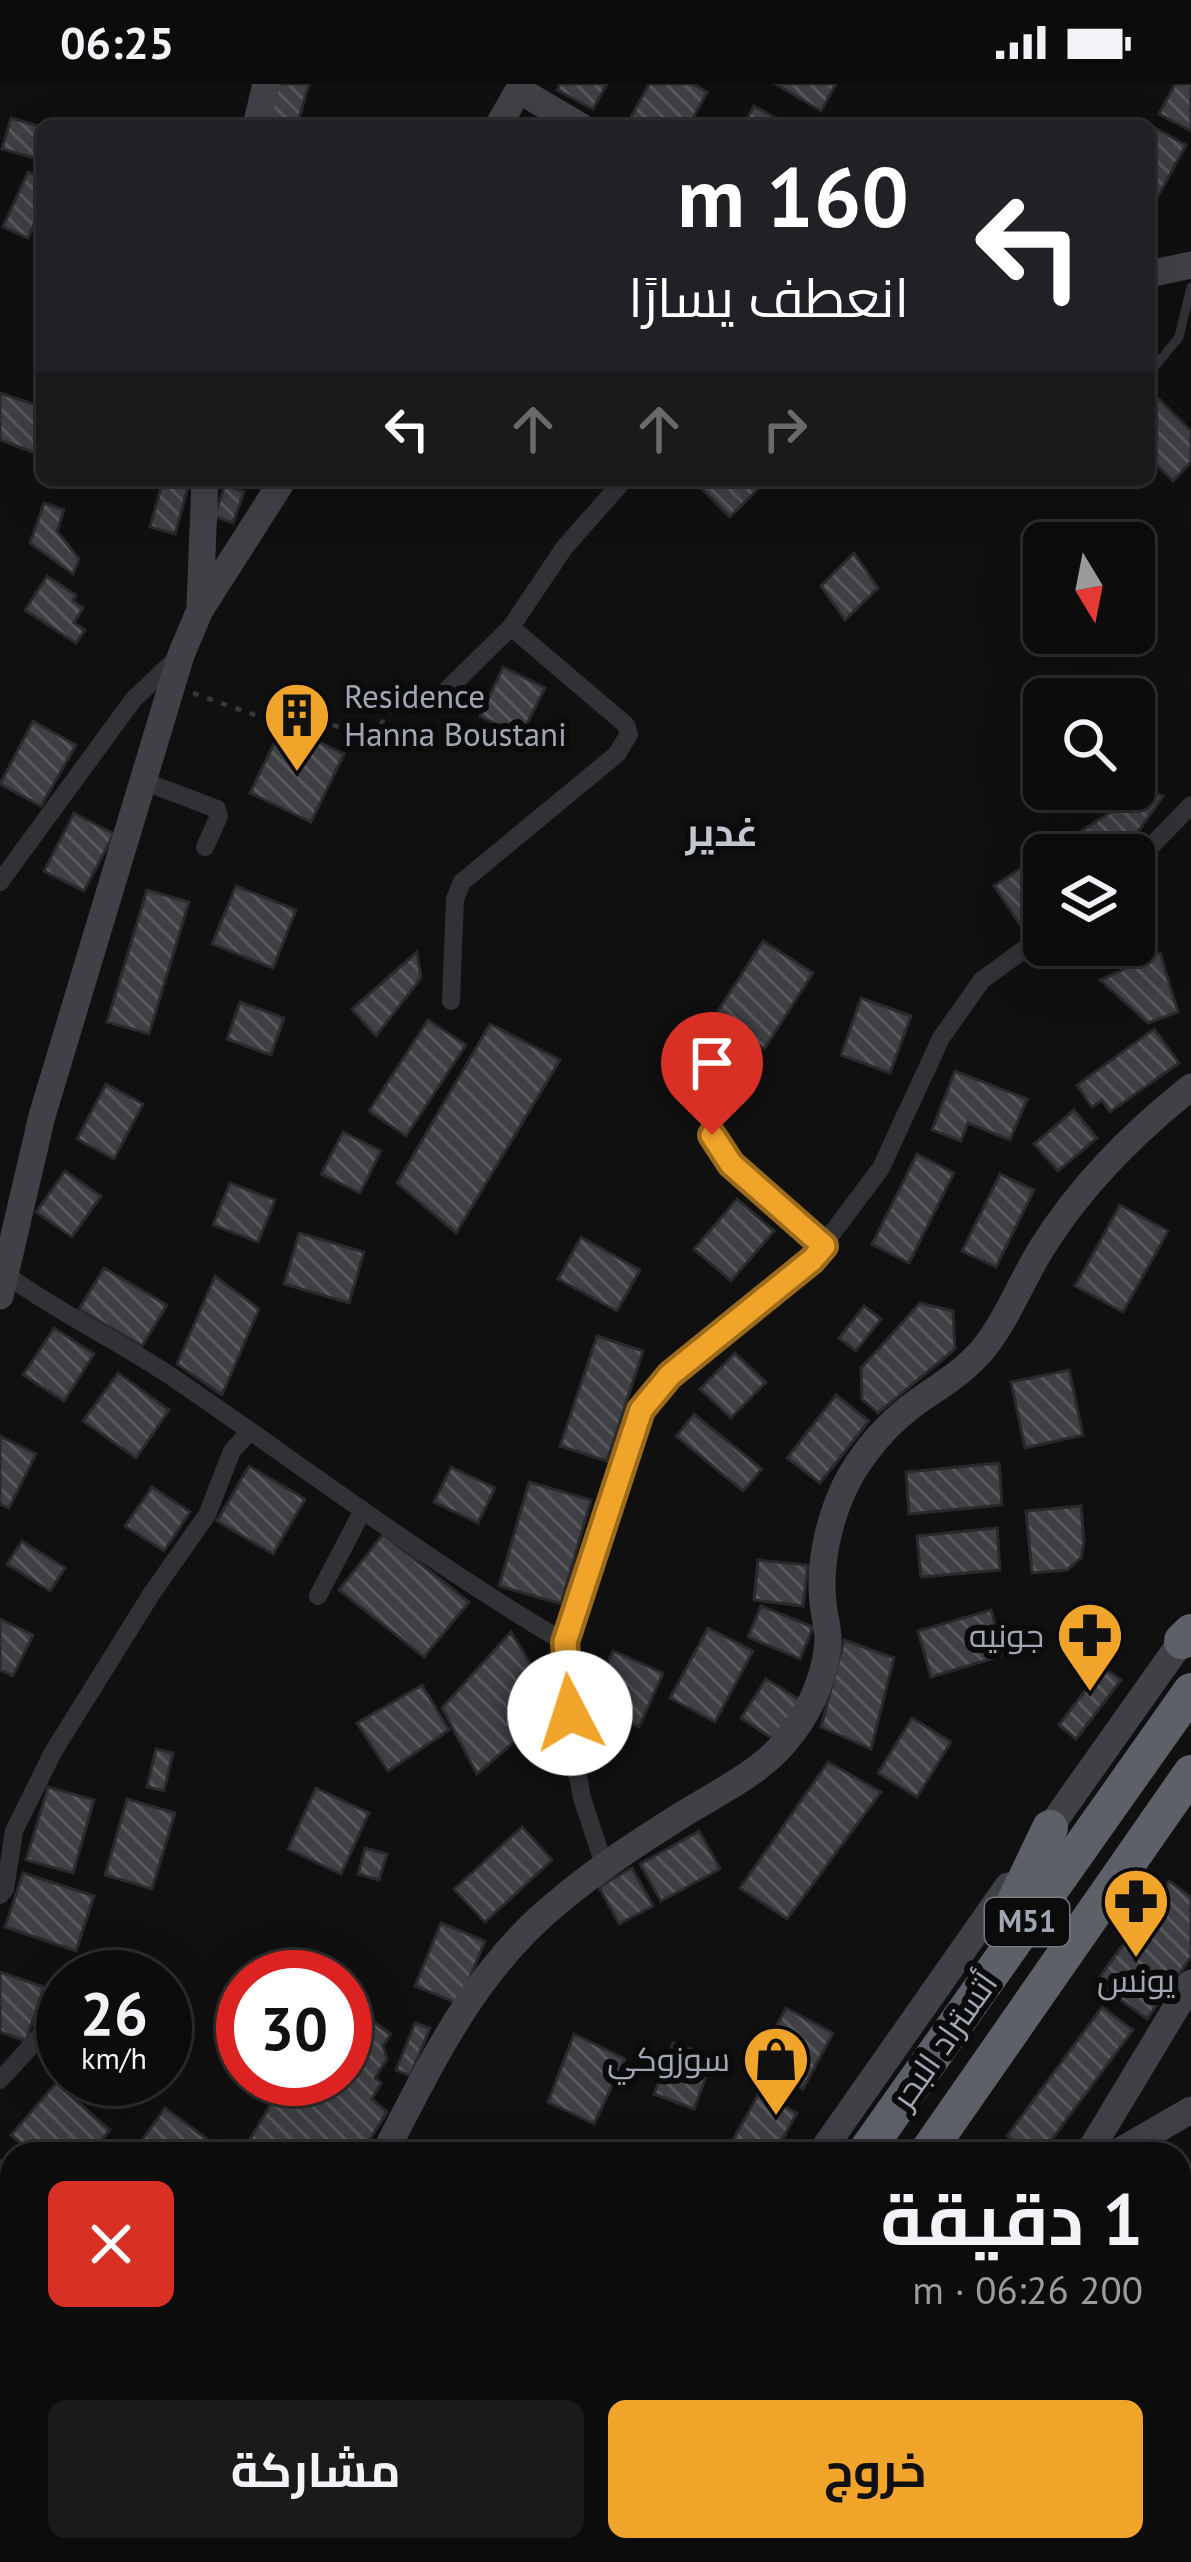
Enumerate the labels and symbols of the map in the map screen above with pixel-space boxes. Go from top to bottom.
north arrow [1023,522,1155,654]
place label: Residence Hanna Boustani [344,674,567,755]
building icon: Residence Hanna Boustani [262,680,332,774]
district label: غدير [685,806,758,857]
pin [661,1012,763,1135]
pharmacy icon: جونيه [1055,1600,1125,1694]
place label: جونيه [969,1613,1044,1656]
position arrow [507,1650,633,1776]
pharmacy icon: يونس [1101,1866,1171,1960]
road number: M51 [985,1898,1069,1946]
speed limit sign: 30 [216,1950,372,2106]
place label: يونس [1097,1958,1175,2001]
street label: أتستراد البحر [880,1963,1006,2118]
shop icon: سوزوكي [741,2024,811,2118]
place label: سوزوكي [607,2037,730,2085]

